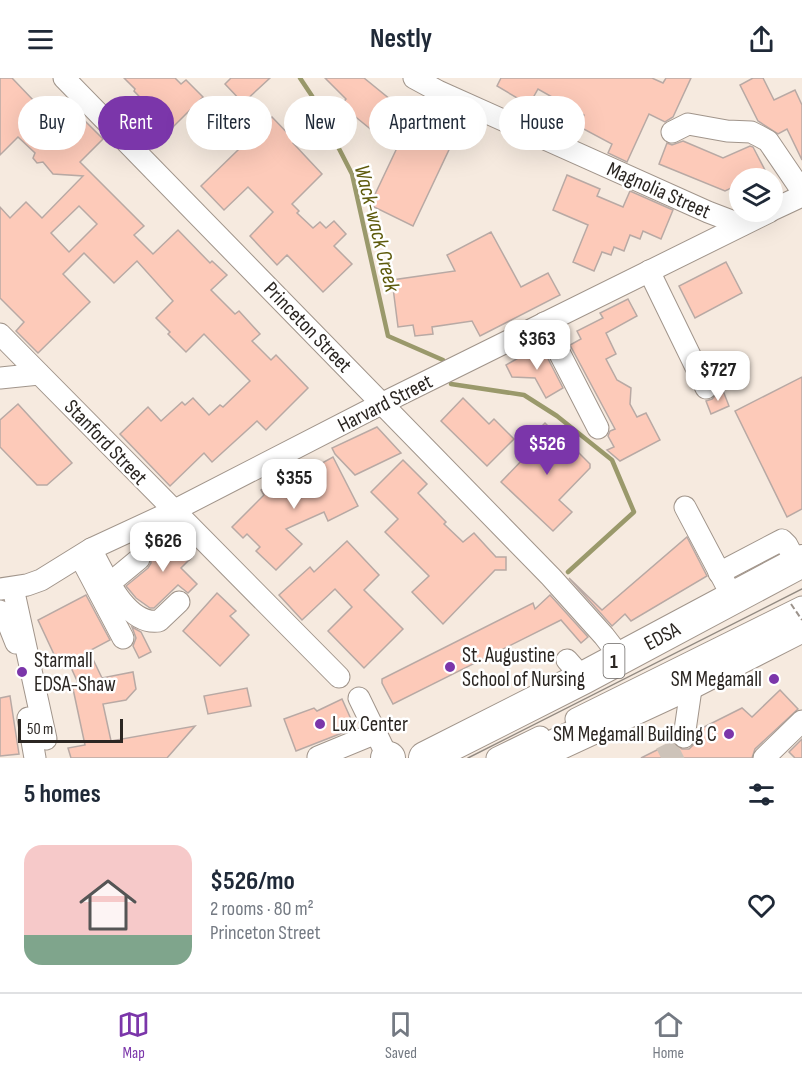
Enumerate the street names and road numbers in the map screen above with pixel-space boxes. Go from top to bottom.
street label: Magnolia Street [603,157,714,224]
street label: Princeton Street [258,277,357,378]
street label: Harvard Street [334,369,437,438]
street label: Stanford Street [59,395,152,490]
street label: EDSA [640,616,685,656]
road number: 1 [604,644,624,678]

